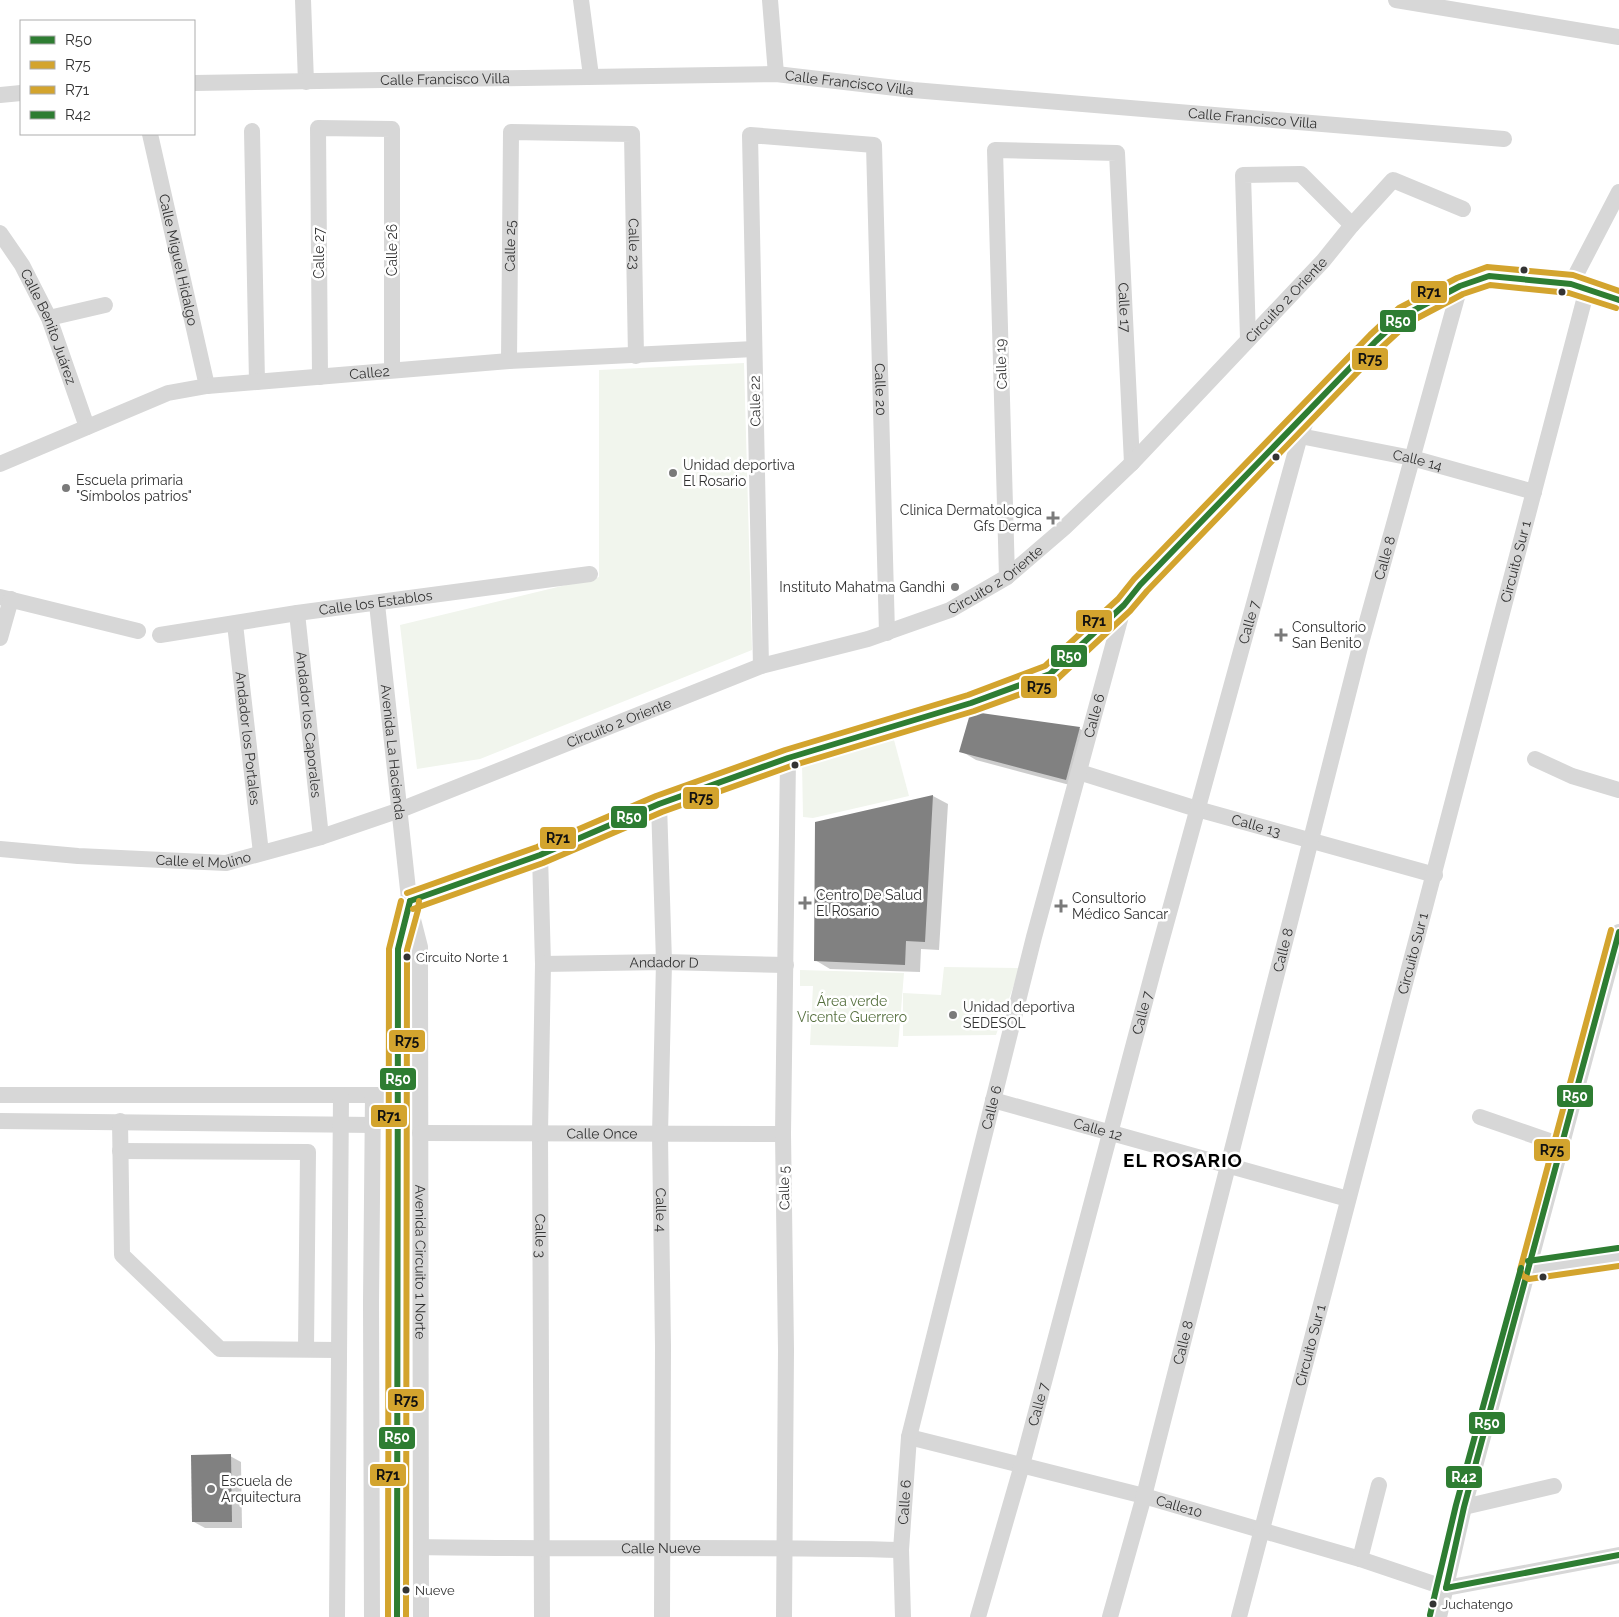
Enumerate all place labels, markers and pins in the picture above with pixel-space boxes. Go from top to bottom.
unlabelled marker [1519,265,1529,275]
unlabelled marker [1557,287,1567,297]
unlabelled marker [1271,452,1281,462]
place label: Unidad deportiva El Rosario [683,457,795,489]
marker: Unidad deportiva El Rosario [667,467,679,479]
place label: Escuela primaria "Símbolos patrios" [76,472,192,504]
marker: Escuela primaria "Símbolos patrios" [60,482,72,494]
place label: Clinica Dermatologica Gfs Derma [900,502,1042,534]
marker: Clinica Dermatologica Gfs Derma [1046,511,1060,525]
place label: Instituto Mahatma Gandhi [779,579,945,595]
marker: Instituto Mahatma Gandhi [949,581,961,593]
place label: Consultorio San Benito [1292,619,1366,651]
marker: Consultorio San Benito [1274,628,1288,642]
unlabelled marker [790,760,800,770]
place label: Centro De Salud El Rosario [816,887,922,919]
place label: Consultorio Médico Sancar [1072,890,1168,922]
marker: Centro De Salud El Rosario [798,896,812,910]
marker: Consultorio Médico Sancar [1054,899,1068,913]
place label: Circuito Norte 1 [416,950,509,965]
marker: Circuito Norte 1 [402,952,412,962]
place label: Unidad deportiva SEDESOL [963,999,1075,1031]
marker: Unidad deportiva SEDESOL [947,1009,959,1021]
unlabelled marker [1538,1272,1548,1282]
place label: Escuela de Arquitectura [221,1473,301,1505]
marker: Escuela de Arquitectura [205,1483,217,1495]
place label: Nueve [415,1583,455,1598]
marker: Nueve [401,1585,411,1595]
place label: Juchatengo [1442,1597,1513,1612]
marker: Juchatengo [1428,1599,1438,1609]

